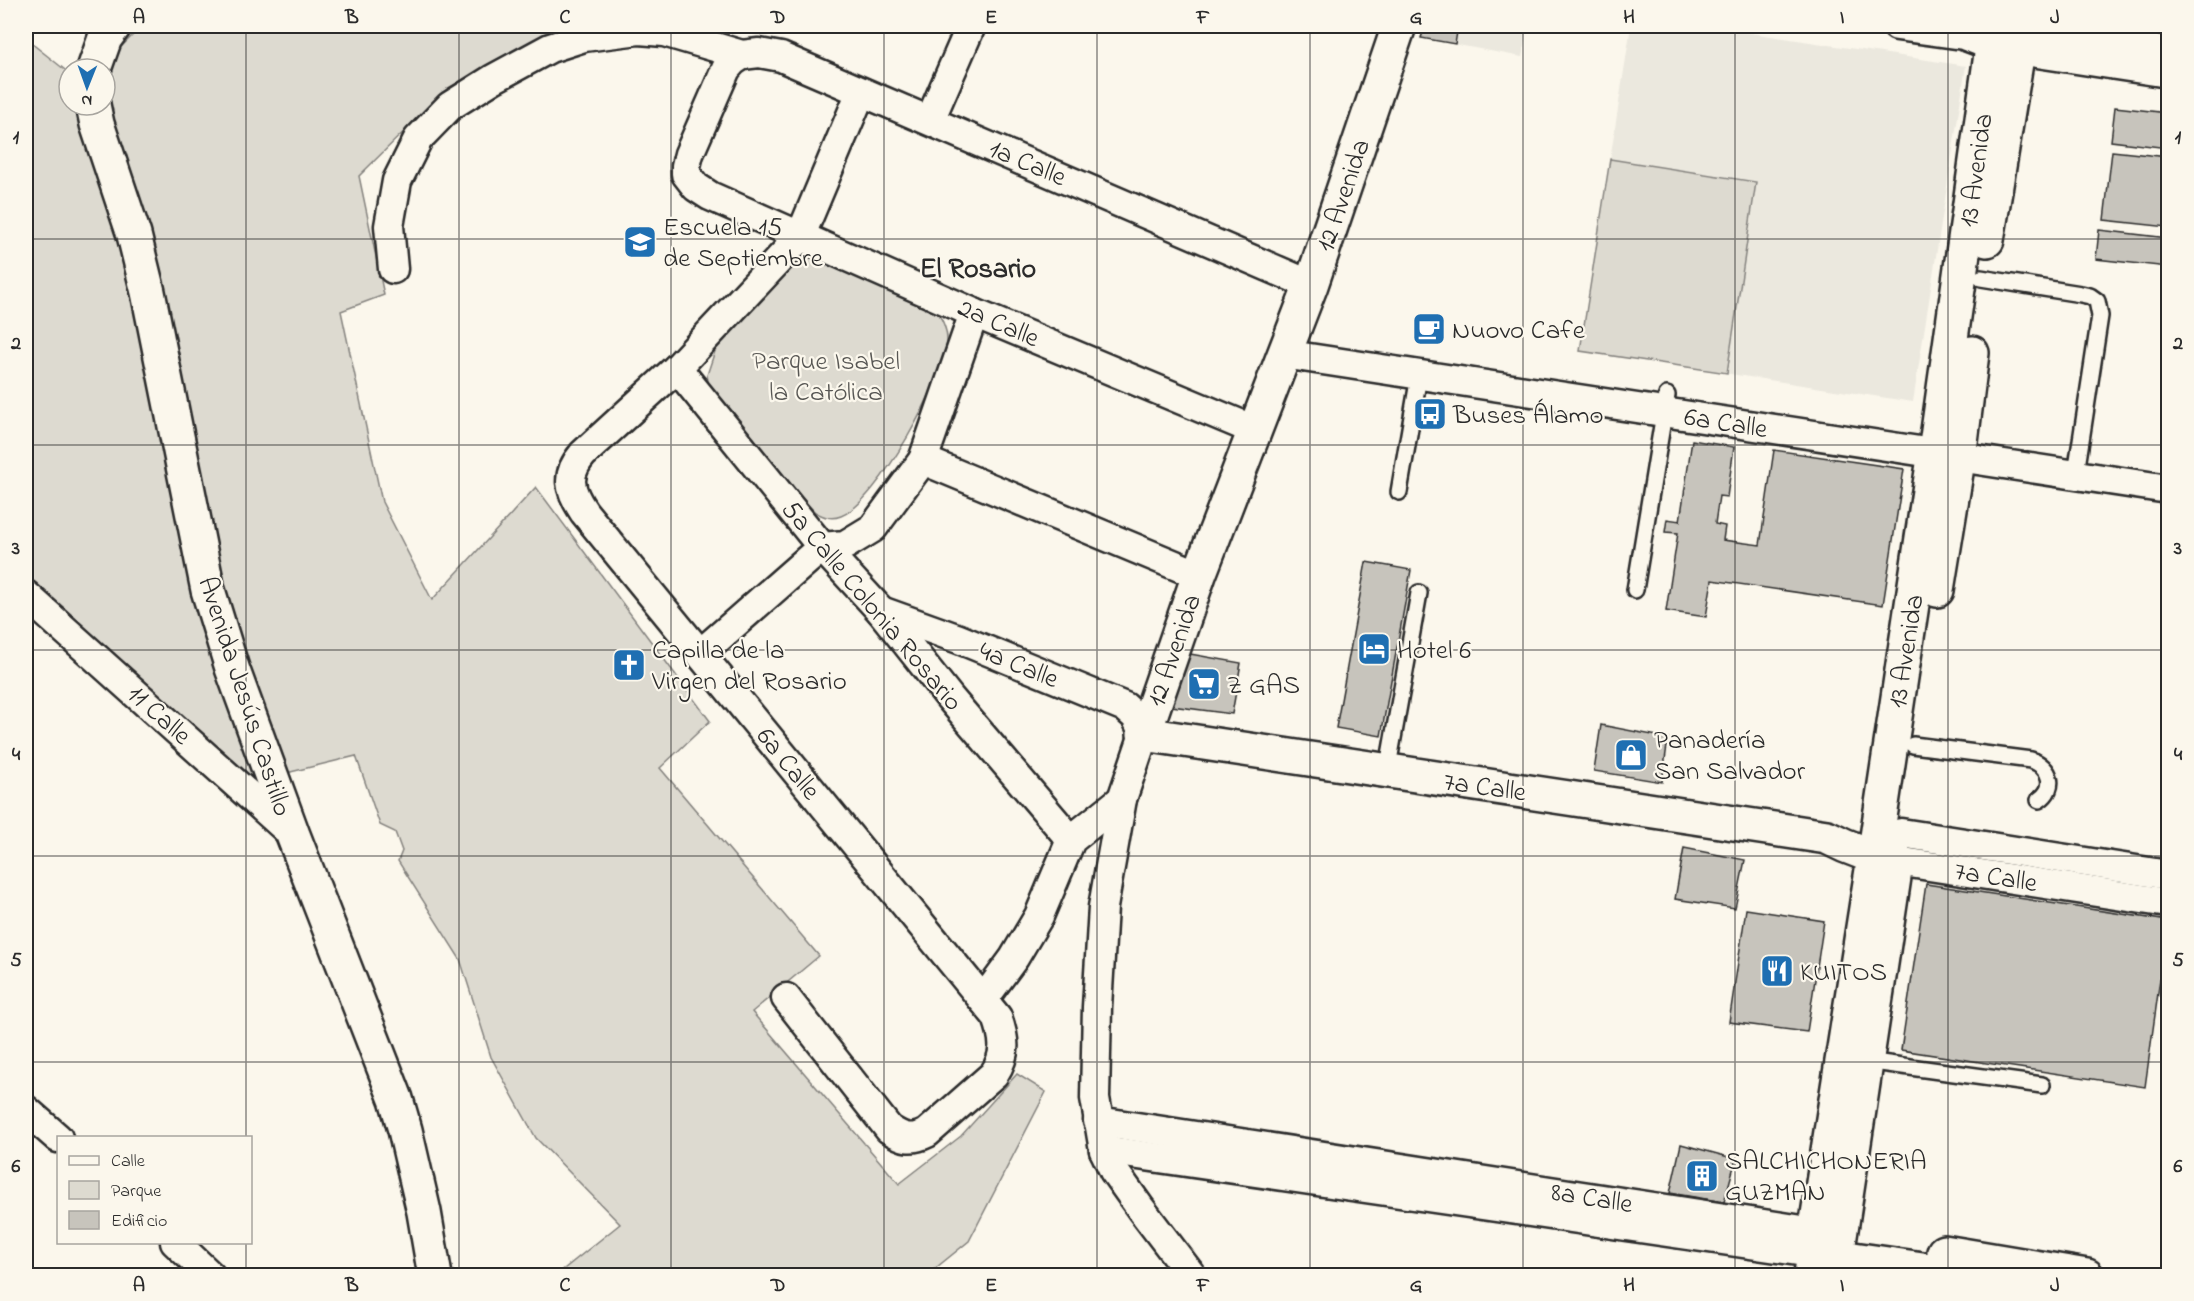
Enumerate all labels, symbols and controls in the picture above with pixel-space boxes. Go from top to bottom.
text: A [133,4,145,33]
text: B [344,4,359,33]
text: C [560,4,571,33]
text: D [770,4,785,33]
text: E [985,4,997,33]
text: F [1196,4,1210,33]
text: G [1410,4,1423,33]
text: H [1623,4,1635,33]
text: I [1840,4,1845,33]
text: J [2050,4,2060,33]
north arrow [57,57,117,117]
text: N [81,88,92,112]
street label: 13 Avenida [1950,111,2005,230]
text: 1 [13,124,20,153]
text: 1 [2175,124,2182,153]
street label: 1a Calle [982,131,1073,198]
street label: 12 Avenida [1307,134,1382,257]
place label: Escuela 15 de Septiembre [663,209,824,279]
school or university icon: Escuela 15 de Septiembre [622,224,658,260]
district label: El Rosario [920,250,1036,291]
street label: 2a Calle [951,290,1046,359]
cafe icon: Nuovo Cafe [1411,311,1447,347]
place label: Nuovo Cafe [1452,312,1586,351]
text: 2 [10,330,21,359]
text: 2 [2172,330,2183,359]
park label: Parque Isabel la Católica [752,343,900,413]
bus stop icon: Buses Álamo [1412,396,1448,432]
place label: Buses Álamo [1452,397,1604,436]
street label: 6a Calle [1681,399,1771,450]
street label: 5a Calle Colonia Rosario [771,493,971,721]
text: 3 [11,535,20,564]
text: 3 [2173,535,2182,564]
street label: Avenida Jesús Castillo [186,572,301,822]
street label: 12 Avenida [1138,589,1213,712]
street label: 13 Avenida [1879,592,1936,711]
hotel icon: Hotel 6 [1356,631,1392,667]
place label: Capilla de la Virgen del Rosario [651,632,847,702]
place label: Hotel 6 [1397,632,1471,671]
street label: 4a Calle [972,633,1065,700]
church icon: Capilla de la Virgen del Rosario [611,647,647,683]
supermarket icon: Z GAS [1186,666,1222,702]
place label: Z GAS [1227,667,1300,706]
street label: 11 Calle [118,676,200,756]
street label: 6a Calle [746,720,829,810]
place label: Panadería San Salvador [1654,722,1806,792]
shop icon: Panadería San Salvador [1613,737,1649,773]
text: 4 [12,741,21,770]
text: 4 [2174,741,2183,770]
street label: 7a Calle [1441,763,1529,814]
street label: 7a Calle [1952,853,2041,904]
text: 5 [10,947,22,976]
text: 5 [2172,947,2184,976]
restaurant icon: KUITOS [1759,953,1795,989]
place label: KUITOS [1800,954,1887,993]
legend [57,1136,252,1244]
place label: SALCHICHONERIA GUZMAN [1725,1143,1927,1213]
text: Calle [111,1149,146,1175]
text: 6 [12,1153,21,1182]
text: 6 [2174,1153,2183,1182]
building icon: SALCHICHONERIA GUZMAN [1684,1158,1720,1194]
street label: 8a Calle [1548,1174,1636,1225]
text: Parque [111,1179,162,1205]
text: Edificio [111,1209,167,1235]
text: A [133,1272,145,1301]
text: B [344,1272,359,1301]
text: C [560,1272,571,1301]
text: D [770,1272,785,1301]
text: E [985,1272,997,1301]
text: F [1196,1272,1210,1301]
text: G [1410,1272,1423,1301]
text: H [1623,1272,1635,1301]
text: I [1840,1272,1845,1301]
text: J [2050,1272,2060,1301]

